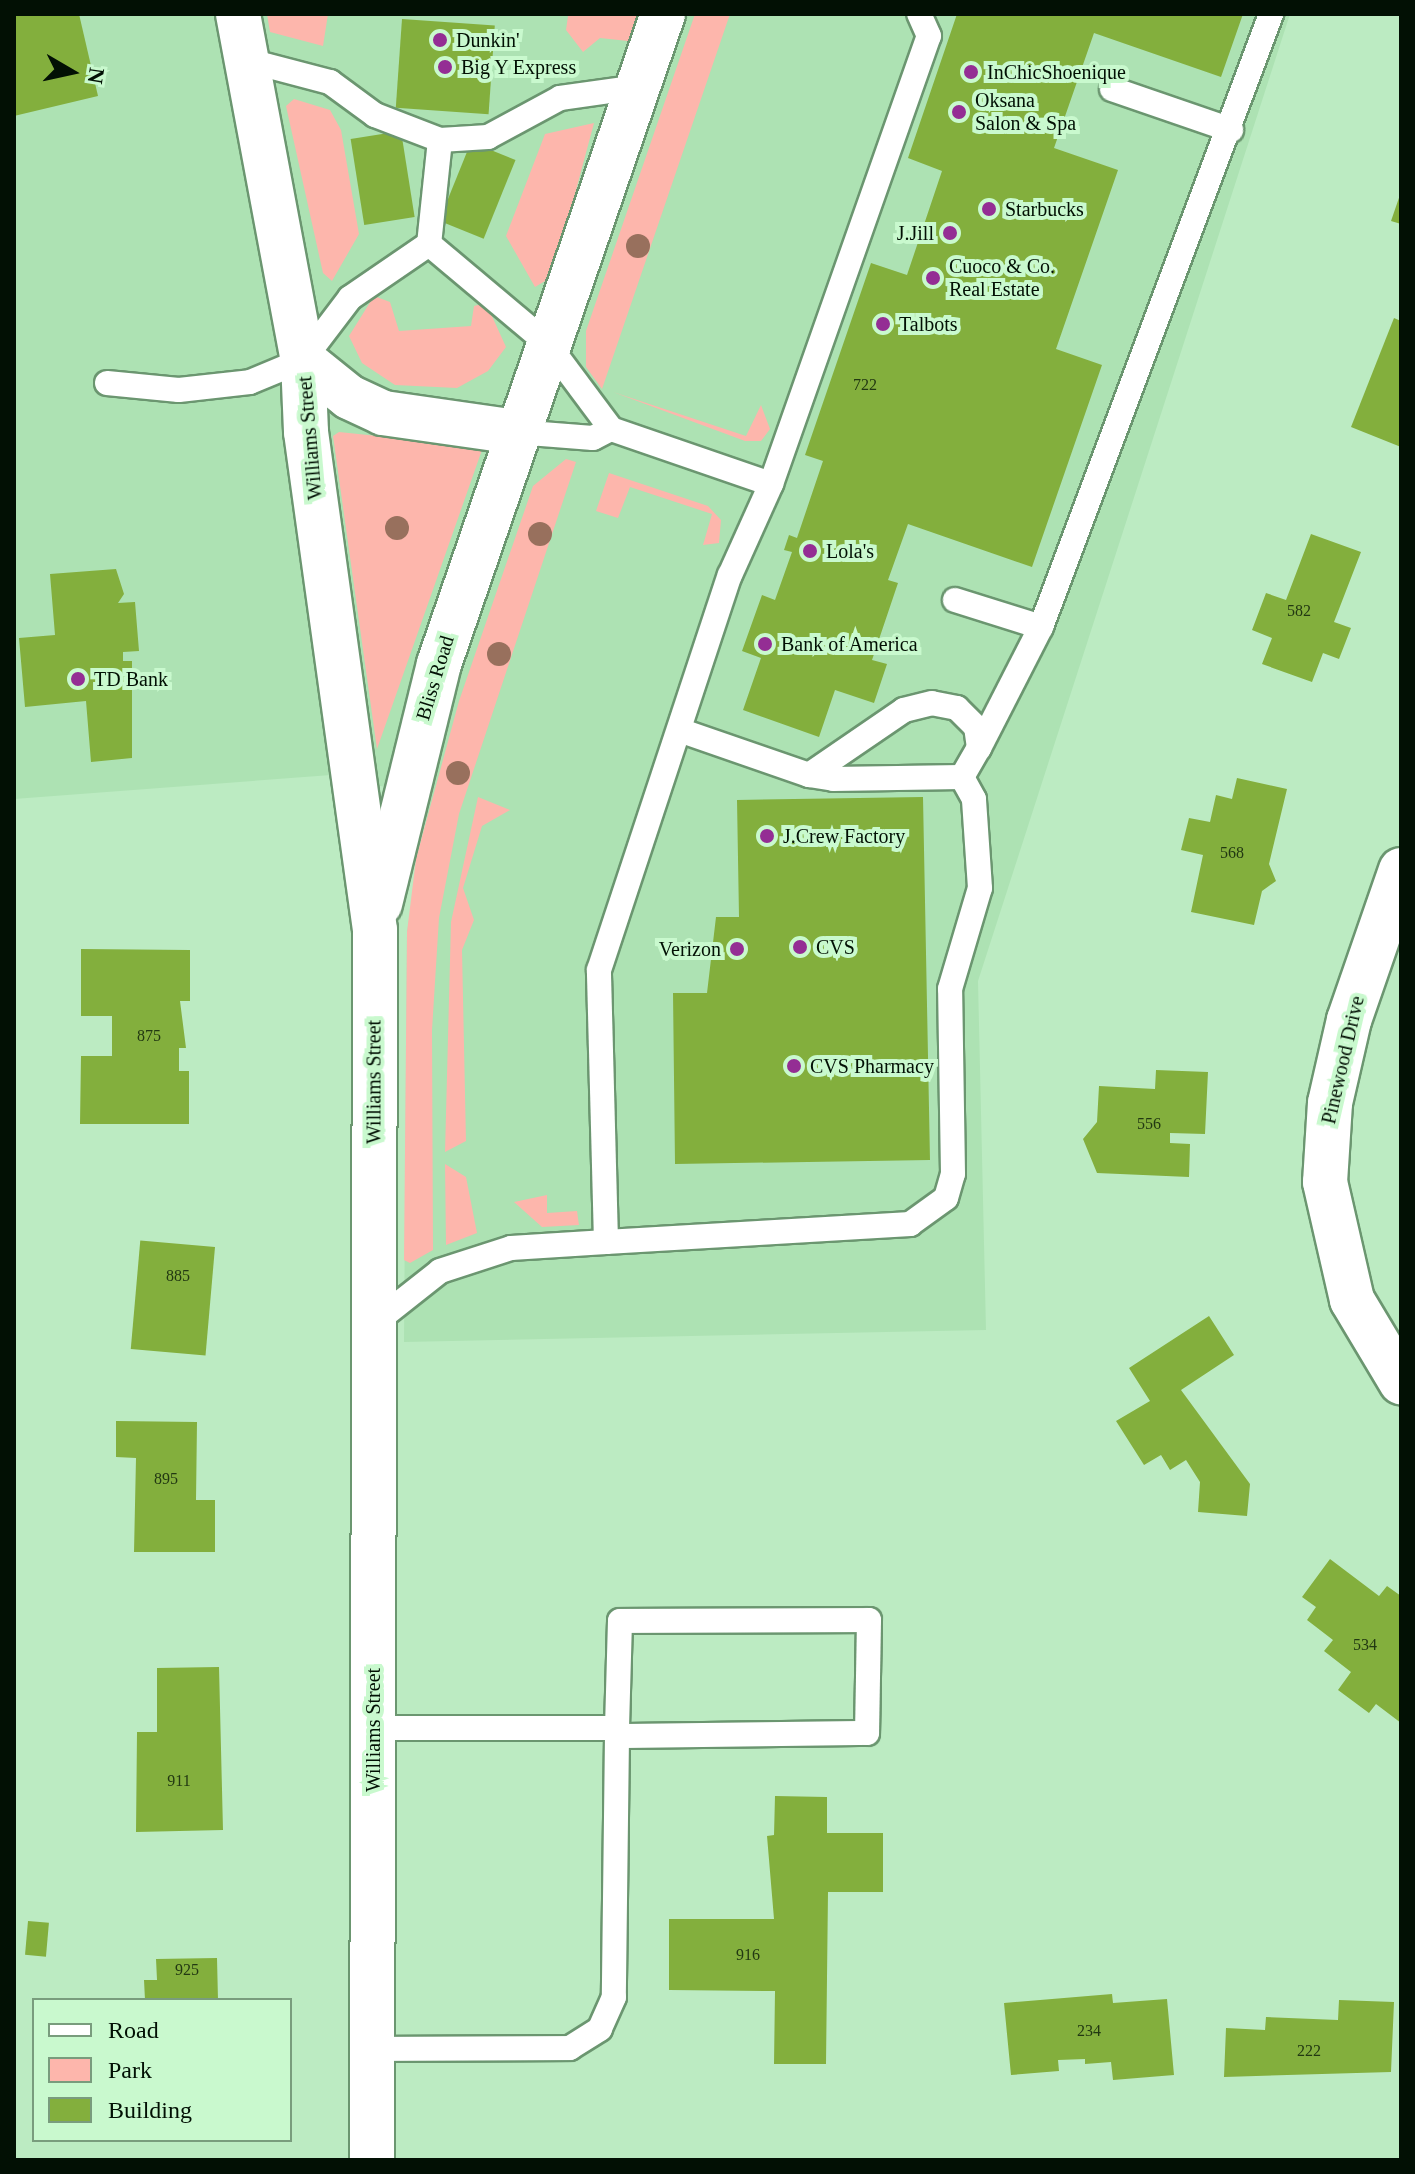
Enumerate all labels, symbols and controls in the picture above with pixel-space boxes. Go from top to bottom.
place label: Dunkin' [456,28,520,52]
marker: Dunkin' [431,31,449,49]
north arrow [32,32,112,112]
place label: Big Y Express [461,55,578,79]
marker: Big Y Express [436,58,454,76]
place label: InChicShoenique [987,60,1126,84]
marker: InChicShoenique [962,63,980,81]
text: N [83,66,110,86]
place label: Oksana Salon & Spa [975,88,1076,135]
marker: Oksana Salon & Spa [950,103,968,121]
place label: Starbucks [1005,197,1084,221]
marker: Starbucks [980,200,998,218]
place label: J.Jill [897,221,934,245]
marker: J.Jill [941,224,959,242]
place label: Cuoco & Co. Real Estate [949,254,1055,301]
marker: Cuoco & Co. Real Estate [924,269,942,287]
place label: Talbots [899,312,958,336]
marker: Talbots [874,315,892,333]
street label: Williams Street [293,375,327,501]
house number: 722 [853,375,877,395]
place label: Lola's [826,539,874,563]
marker: Lola's [801,542,819,560]
house number: 582 [1287,601,1311,621]
place label: Bank of America [781,632,919,656]
street label: Bliss Road [411,633,459,723]
marker: Bank of America [756,635,774,653]
place label: TD Bank [94,667,168,691]
marker: TD Bank [69,670,87,688]
place label: J.Crew Factory [783,824,905,848]
marker: J.Crew Factory [758,827,776,845]
house number: 568 [1220,843,1244,863]
place label: CVS [816,935,855,959]
place label: Verizon [659,937,721,961]
marker: CVS [791,938,809,956]
marker: Verizon [728,940,746,958]
street label: Pinewood Drive [1317,994,1369,1126]
street label: Williams Street [362,1020,386,1144]
house number: 875 [137,1026,161,1046]
place label: CVS Pharmacy [810,1054,934,1078]
marker: CVS Pharmacy [785,1057,803,1075]
house number: 556 [1137,1114,1161,1134]
house number: 885 [166,1266,190,1286]
house number: 895 [154,1469,178,1489]
house number: 534 [1353,1635,1377,1655]
street label: Williams Street [361,1668,385,1792]
house number: 911 [167,1771,191,1791]
house number: 916 [736,1945,760,1965]
house number: 925 [175,1960,199,1980]
legend [32,1998,292,2142]
text: Road [108,2017,159,2043]
house number: 234 [1077,2021,1101,2041]
house number: 222 [1297,2041,1321,2061]
text: Park [108,2057,152,2083]
text: Building [108,2097,192,2123]

